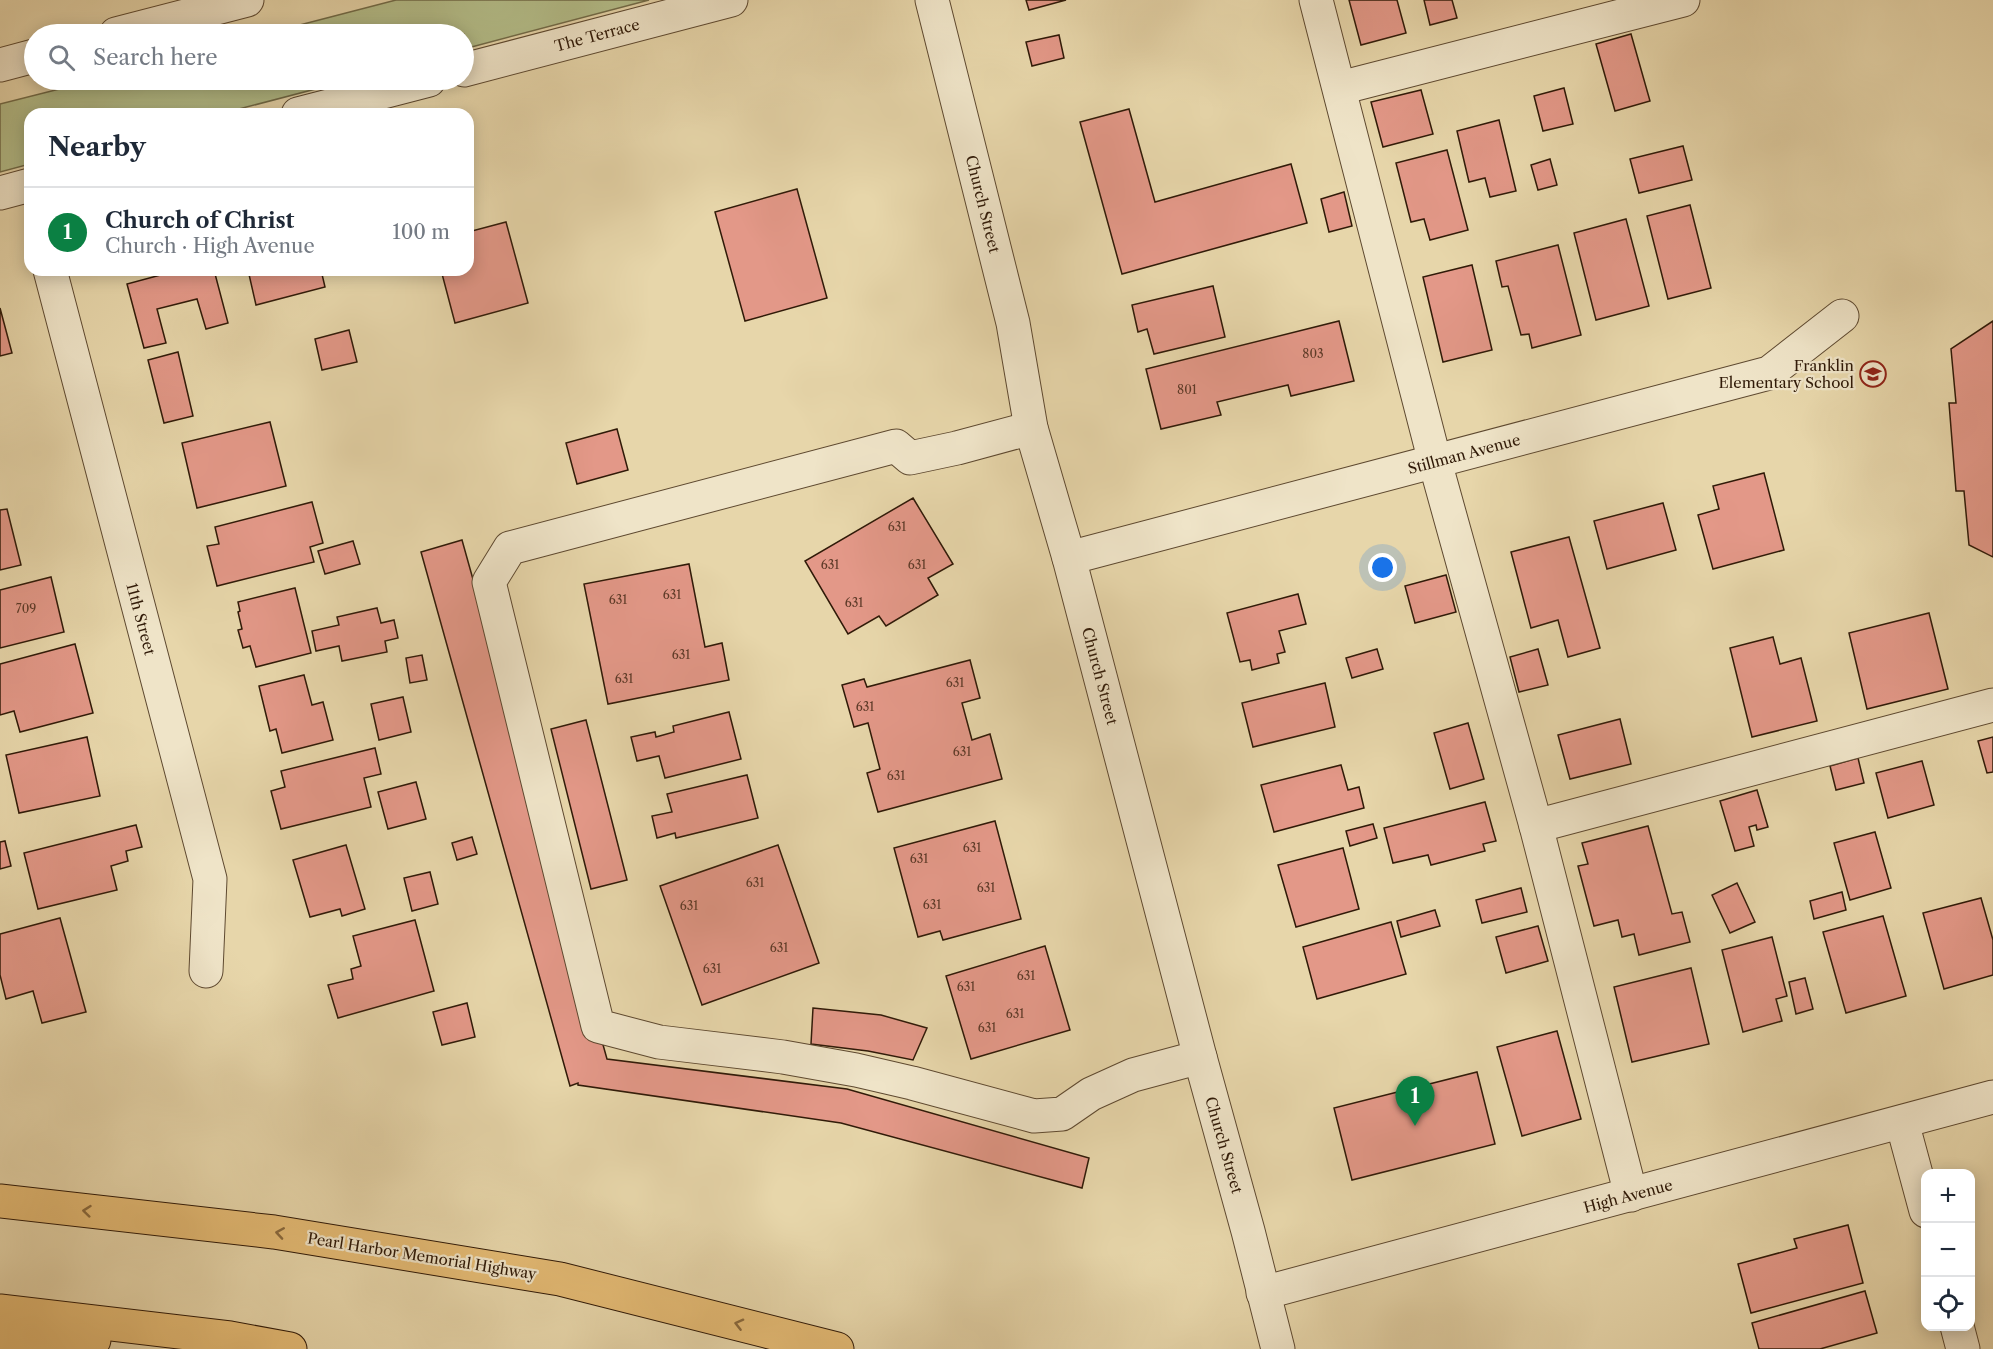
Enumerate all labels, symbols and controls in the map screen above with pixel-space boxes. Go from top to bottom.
street label: The Terrace [552,14,642,56]
search box [24,24,474,90]
icon: search [45,41,78,74]
text: Search here [93,44,218,71]
text: Nearby [48,131,146,163]
street label: Church Street [962,153,1004,256]
text: Church of Christ [105,207,294,234]
text: 1 [63,220,72,244]
text: 100 m [392,220,450,244]
text: Church · High Avenue [105,234,315,258]
house number: 803 [1302,346,1324,361]
place label: Franklin Elementary School [1719,356,1855,392]
school or university icon: Franklin Elementary School [1858,359,1888,389]
house number: 801 [1177,382,1197,397]
street label: Stillman Avenue [1406,430,1522,478]
house number: 631 [888,519,906,534]
your location [1368,553,1397,582]
house number: 631 [821,557,839,572]
house number: 631 [908,557,926,572]
street label: 11th Street [122,581,160,658]
house number: 631 [663,587,681,602]
house number: 631 [609,592,627,607]
house number: 631 [845,595,863,610]
house number: 709 [16,601,36,616]
street label: Church Street [1078,625,1122,727]
house number: 631 [672,647,690,662]
house number: 631 [615,671,633,686]
house number: 631 [946,675,964,690]
house number: 631 [856,699,874,714]
house number: 631 [953,744,971,759]
house number: 631 [887,768,905,783]
house number: 631 [963,840,981,855]
house number: 631 [910,851,928,866]
house number: 631 [746,875,764,890]
house number: 631 [977,880,995,895]
house number: 631 [923,897,941,912]
house number: 631 [680,898,698,913]
house number: 631 [770,940,788,955]
house number: 631 [703,961,721,976]
house number: 631 [1017,968,1035,983]
house number: 631 [957,979,975,994]
house number: 631 [1006,1006,1024,1021]
house number: 631 [978,1020,996,1035]
pin: 1 [1396,1076,1434,1126]
street label: Church Street [1201,1094,1247,1196]
map controls [1921,1169,1975,1331]
button: + [1921,1169,1975,1223]
street label: High Avenue [1581,1175,1675,1217]
one-way arrow [82,1205,91,1218]
button: − [1921,1223,1975,1277]
one-way arrow [276,1227,286,1240]
street label: Pearl Harbor Memorial Highway [306,1228,539,1284]
button: locate [1921,1277,1975,1331]
one-way arrow [734,1319,744,1332]

